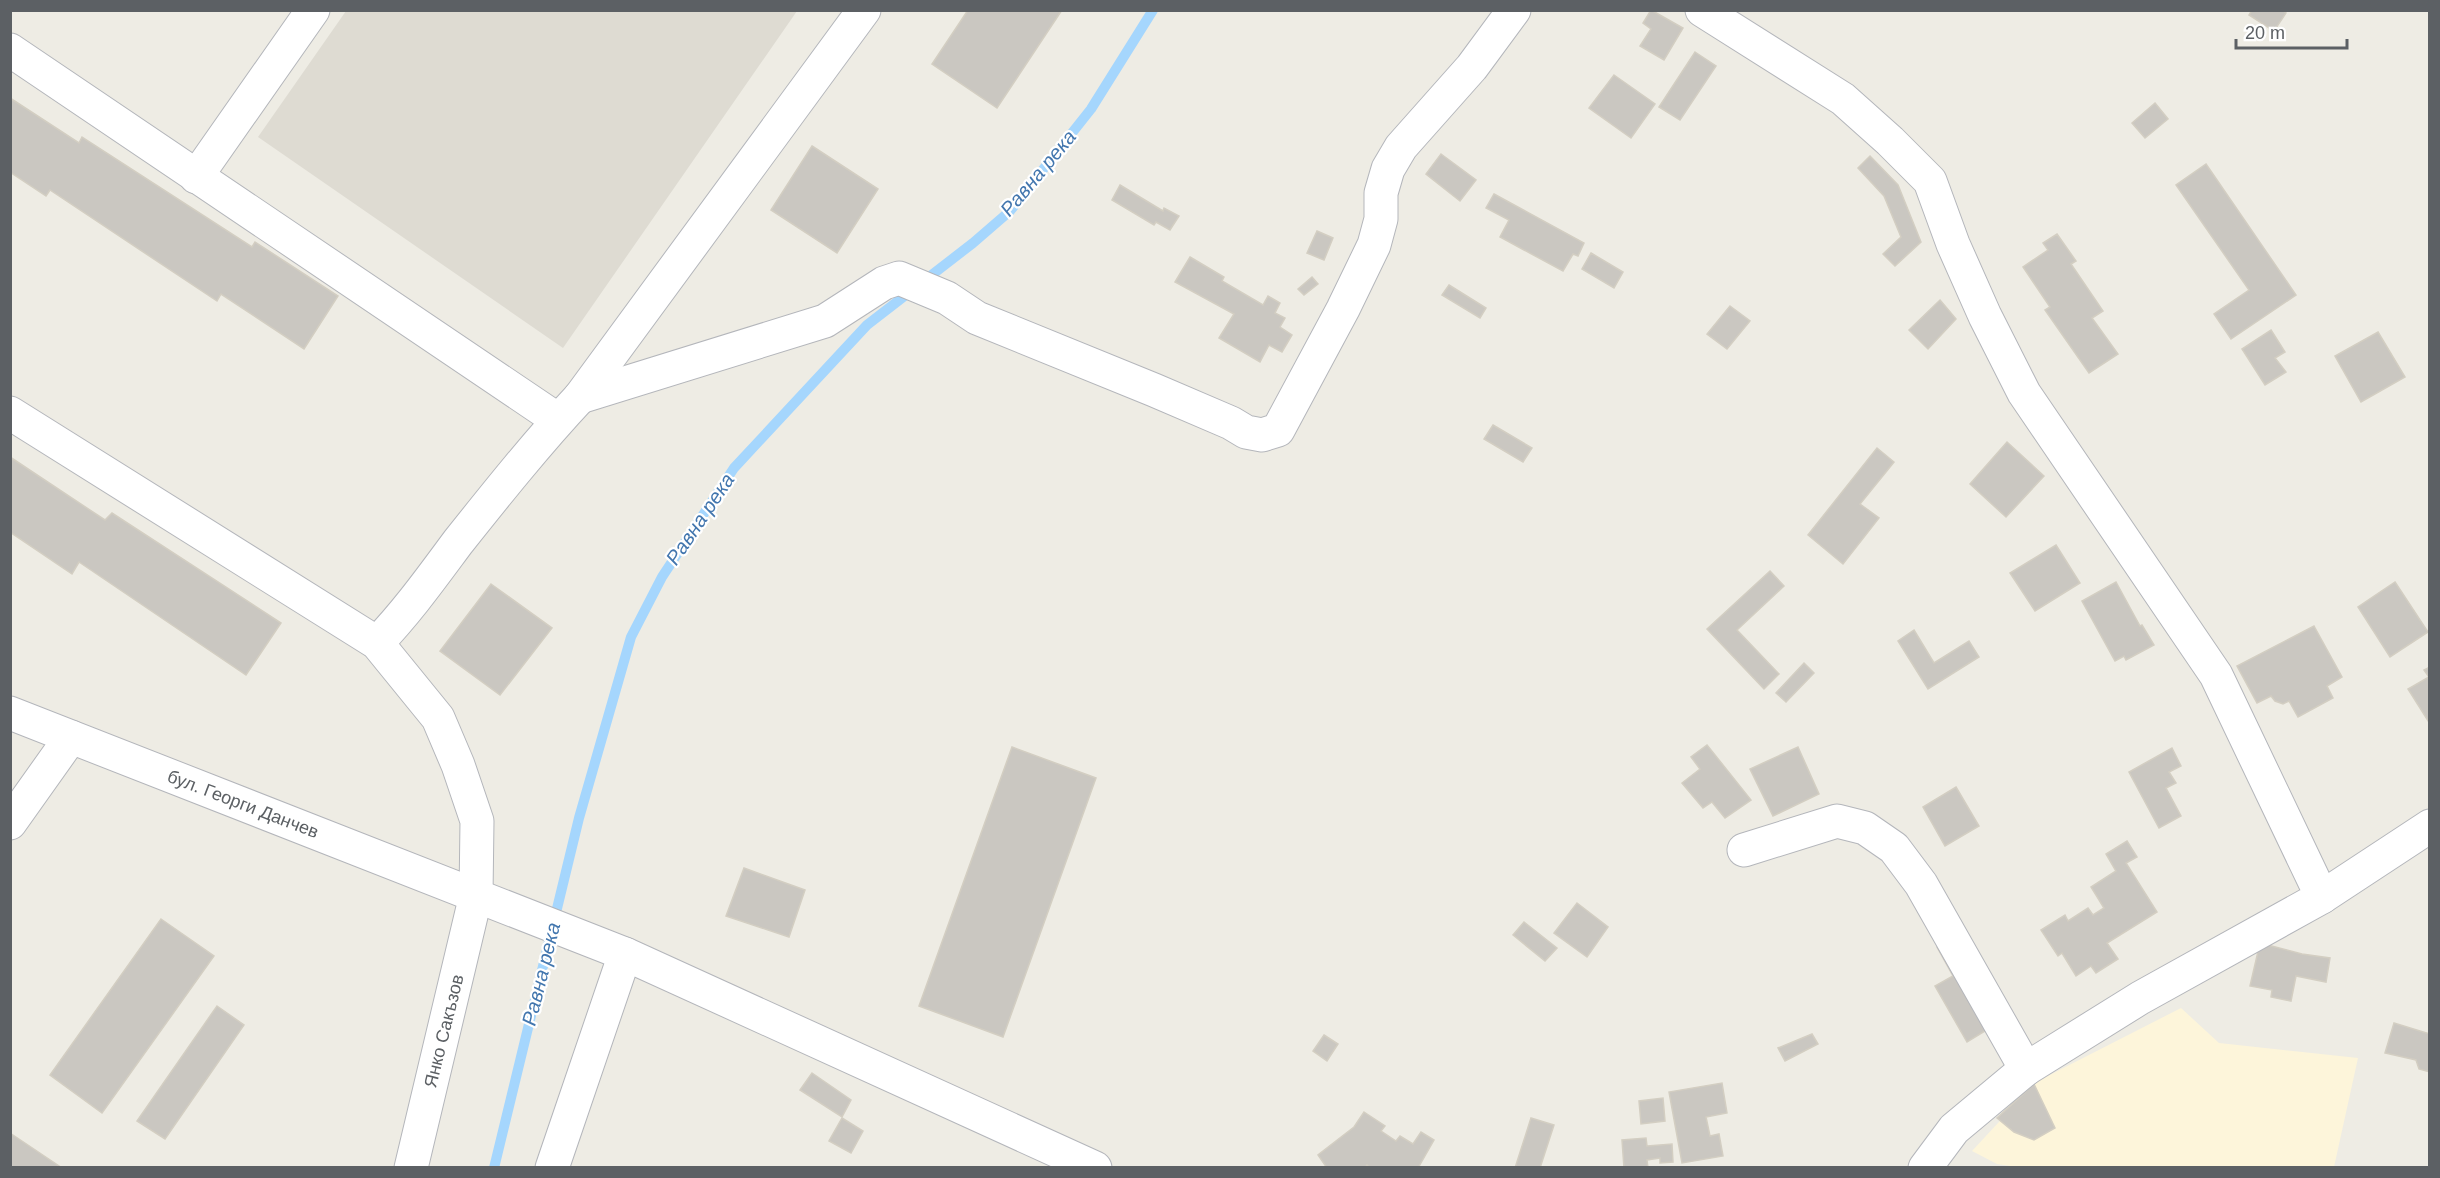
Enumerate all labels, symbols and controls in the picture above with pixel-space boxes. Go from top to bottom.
scale bar [2236,12,2347,50]
text: 20 m [2245,23,2285,43]
water label: Равна река [996,126,1080,220]
water label: Равна река [661,469,739,569]
street label: бул. Георги Данчев [165,766,321,842]
water label: Равна река [518,920,564,1028]
street label: Янко Сакъзов [420,972,468,1090]

